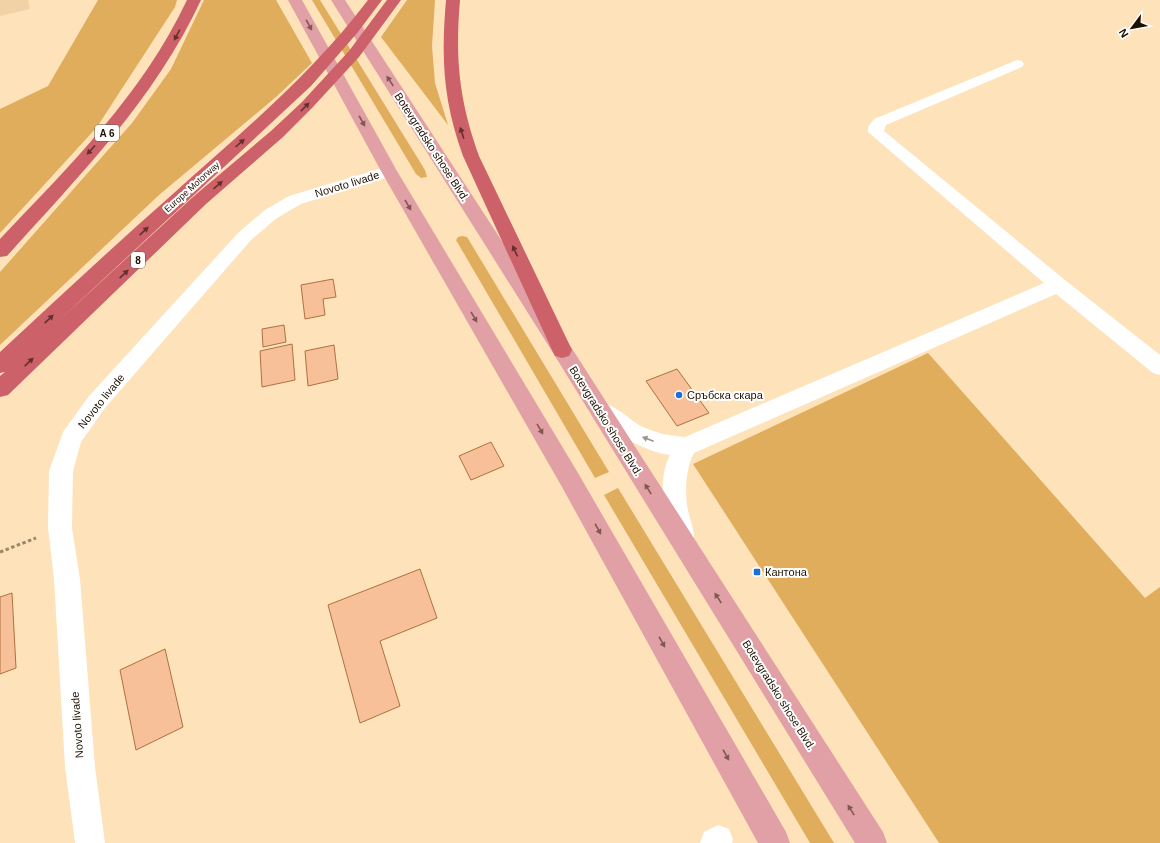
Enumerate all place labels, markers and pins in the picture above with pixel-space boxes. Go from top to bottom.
place label: Сръбска скара [687,389,764,401]
marker: Сръбска скара [674,390,684,400]
place label: Кантона [765,566,808,578]
marker: Кантона [752,567,762,577]

